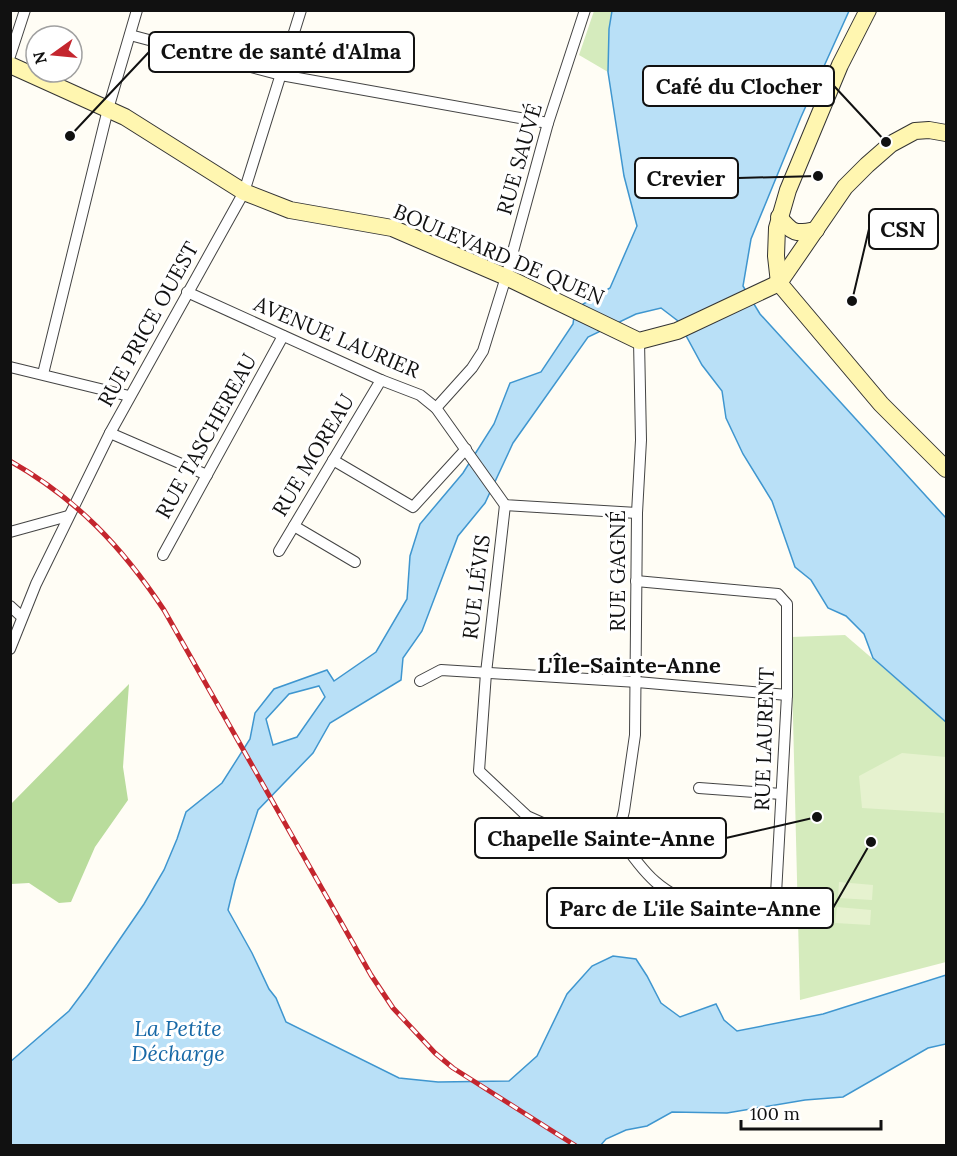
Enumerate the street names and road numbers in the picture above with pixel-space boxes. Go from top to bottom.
street label: RUE SAUVÉ [490,100,548,218]
street label: BOULEVARD DE QUEN [390,197,608,311]
street label: RUE PRICE OUEST [92,237,204,411]
street label: AVENUE LAURIER [249,290,424,384]
street label: RUE TASCHEREAU [150,349,263,523]
street label: RUE MOREAU [266,389,360,521]
street label: RUE GAGNÉ [604,510,631,632]
street label: RUE LÉVIS [456,533,496,641]
street label: RUE LAURENT [748,666,780,812]

